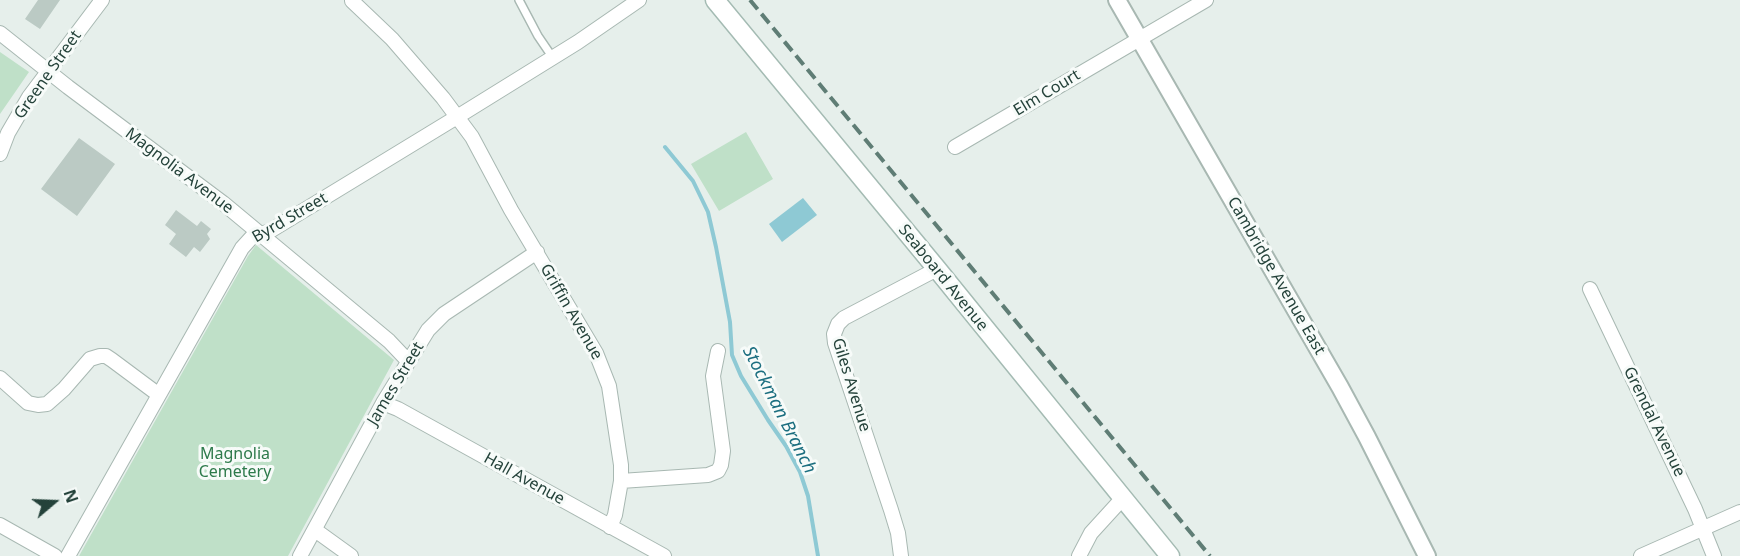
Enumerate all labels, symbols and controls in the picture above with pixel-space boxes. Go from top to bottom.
street label: Greene Street [10,27,86,123]
street label: Elm Court [1010,66,1084,120]
street label: Magnolia Avenue [121,124,237,218]
street label: Byrd Street [249,189,331,247]
street label: Cambridge Avenue East [1223,194,1329,358]
street label: Seaboard Avenue [894,221,992,335]
street label: Griffin Avenue [536,261,606,363]
street label: Giles Avenue [828,336,874,434]
street label: James Street [364,339,428,429]
water label: Stockman Branch [738,343,820,477]
street label: Grendal Avenue [1619,364,1689,480]
park label: Magnolia Cemetery [199,444,271,482]
street label: Hall Avenue [480,449,568,509]
north arrow [24,472,84,532]
text: N [58,486,84,506]

